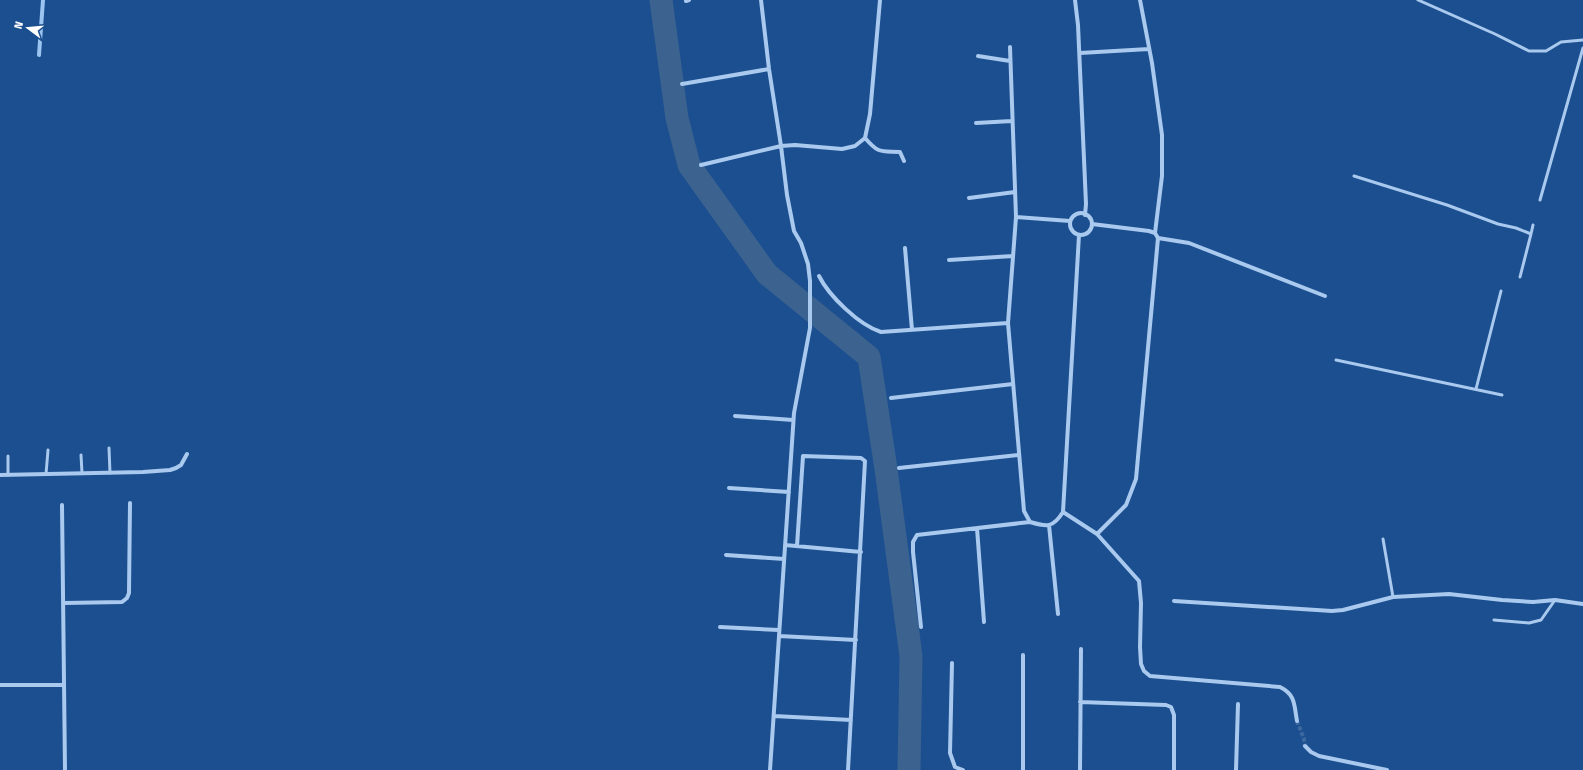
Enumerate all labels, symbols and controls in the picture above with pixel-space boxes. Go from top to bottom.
north arrow [8,8,48,48]
text: N [12,20,26,31]

